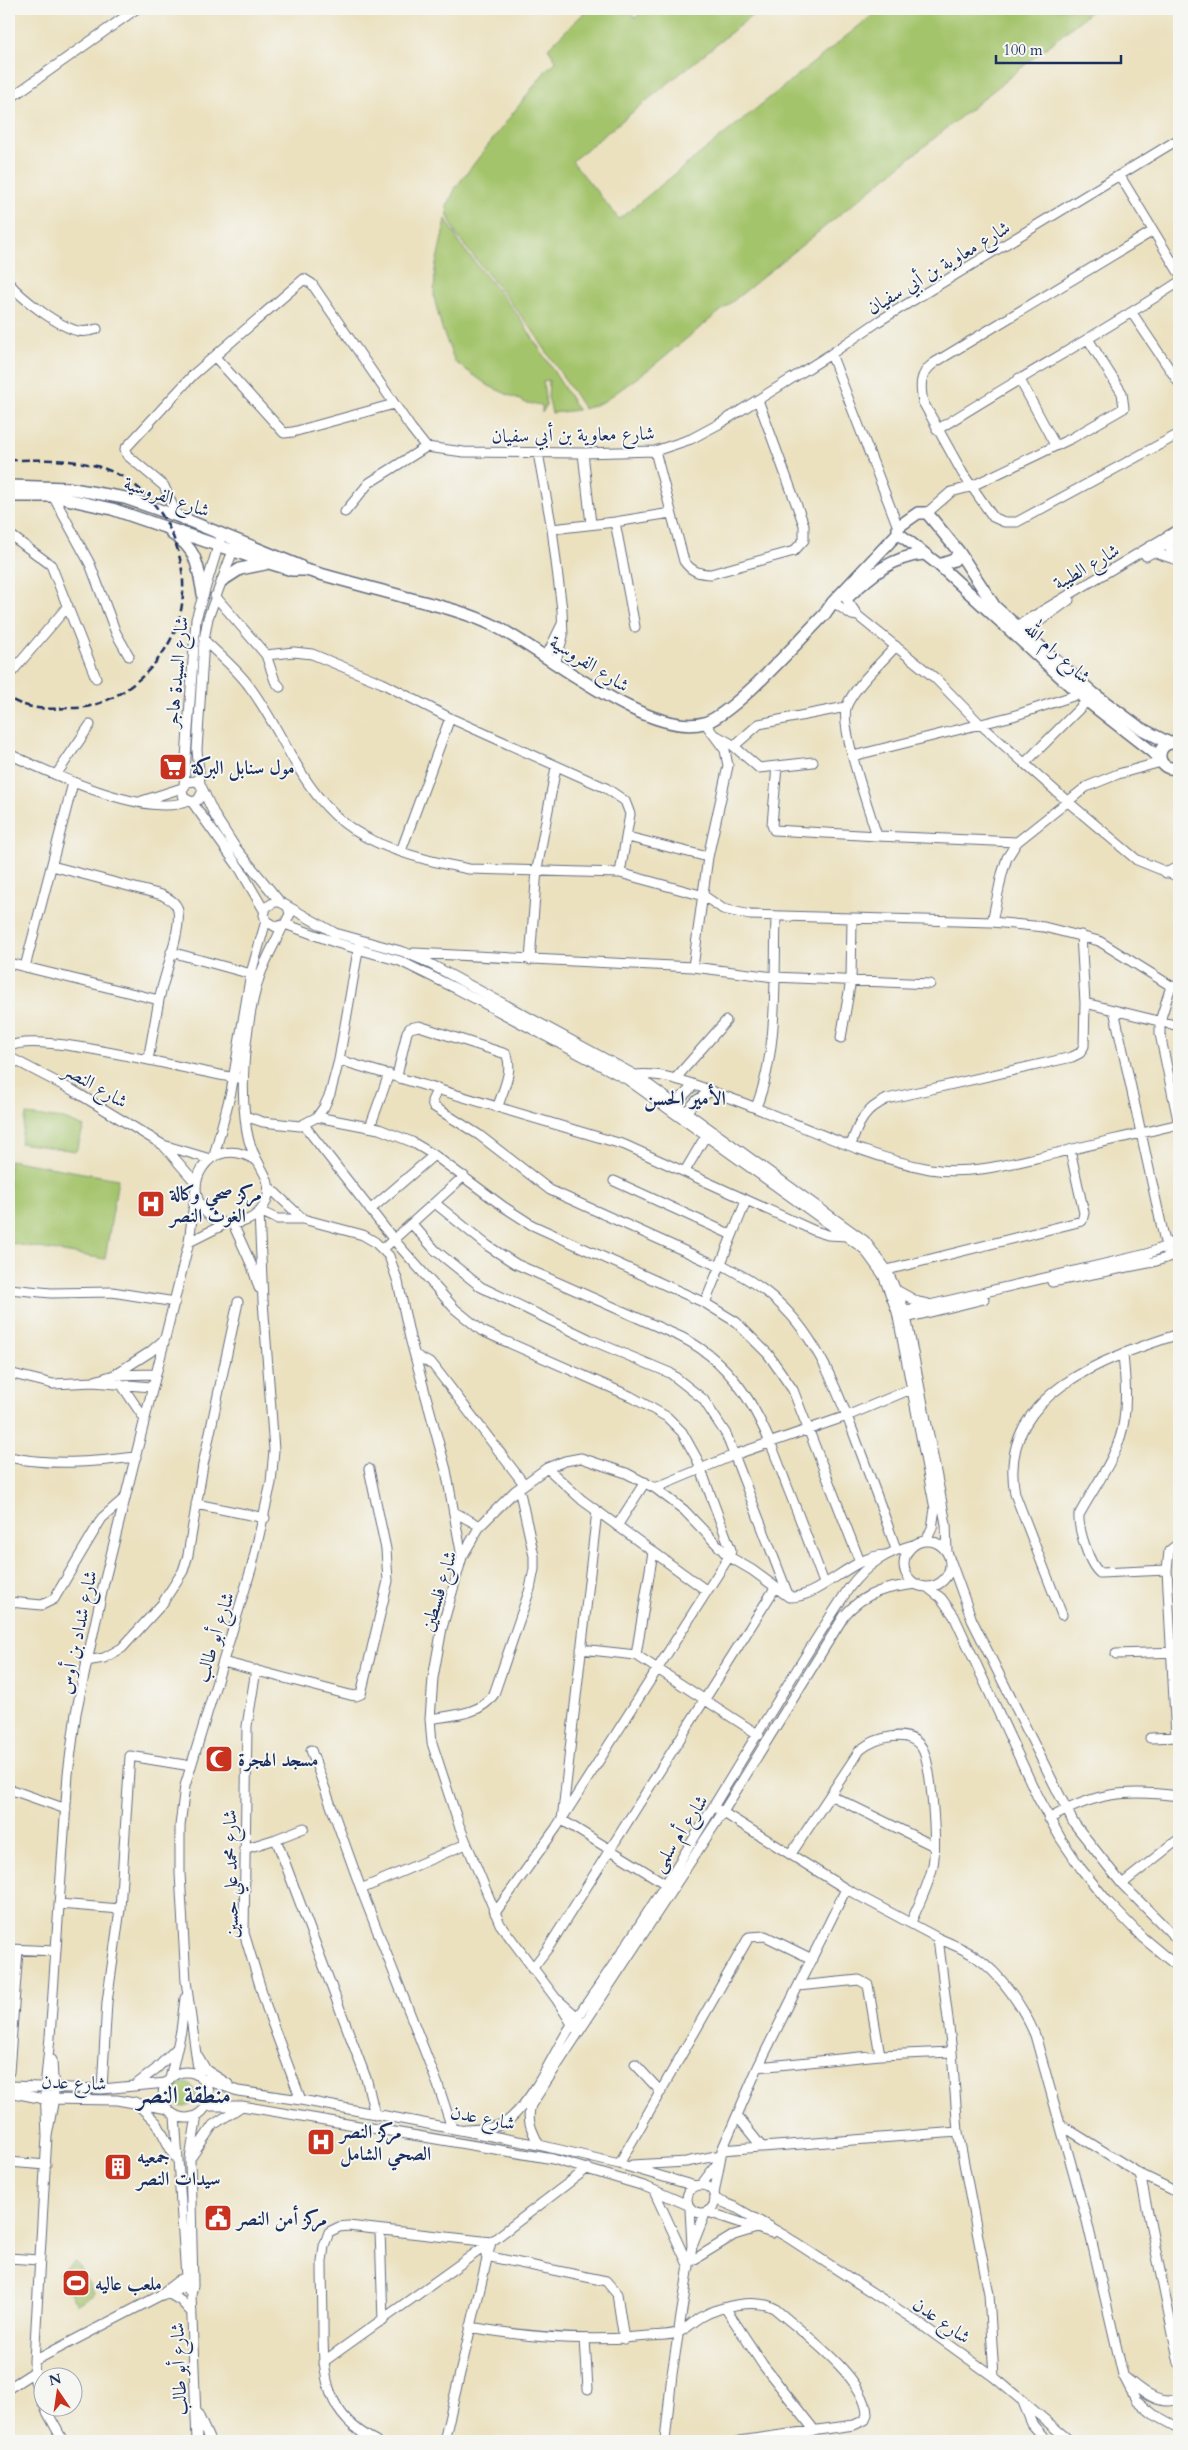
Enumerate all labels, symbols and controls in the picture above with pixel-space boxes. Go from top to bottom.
scale bar [996,32,1120,64]
text: 100 m [1003,40,1043,60]
street label: شارع معاوية بن أبي سفيان [862,215,1016,323]
street label: شارع معاوية بن أبي سفيان [491,421,655,451]
street label: شارع الفروسية [119,470,213,526]
street label: شارع الطيبة [1049,537,1125,598]
street label: شارع رام الله [1016,614,1098,692]
street label: شارع السيدة هاجر [159,615,197,731]
street label: شارع الفروسية [544,629,634,700]
supermarket icon: مول سنابل البركة [158,752,188,782]
place label: مول سنابل البركة [191,755,295,781]
street label: شارع النصر [56,1056,132,1116]
district label: الأمير الحسن [644,1083,726,1112]
place label: مركز صحي وكالة الغوث النصر [168,1181,262,1229]
hospital icon: مركز صحي وكالة الغوث النصر [136,1189,166,1219]
street label: شارع فلسطين [414,1548,465,1635]
street label: شارع شداد بن أوس [52,1568,106,1697]
street label: شارع أبو طالب [189,1589,243,1686]
mosque icon: مسجد الهجرة [204,1744,234,1774]
place label: مسجد الهجرة [238,1747,318,1773]
street label: شارع أم سلمى [645,1790,717,1879]
street label: شارع محمد علي حسين [217,1809,250,1939]
street label: شارع عدن [41,2069,107,2099]
district label: منطقة النصر [134,2079,231,2112]
street label: شارع عدن [448,2099,517,2139]
place label: مركز النصر الصحي الشامل [338,2119,431,2171]
hospital icon: مركز النصر الصحي الشامل [306,2127,336,2157]
place label: جمعيه سيدات النصر [135,2144,220,2192]
building icon: جمعيه سيدات النصر [103,2152,133,2182]
public building icon: مركز أمن النصر [203,2203,233,2233]
place label: مركز أمن النصر [235,2205,327,2232]
sports icon: ملعب عاليه [61,2268,91,2298]
place label: ملعب عاليه [95,2271,162,2297]
street label: شارع عدن [906,2291,976,2352]
street label: شارع أبو طالب [164,2322,196,2416]
north arrow [32,2368,82,2418]
text: N [47,2369,63,2390]

